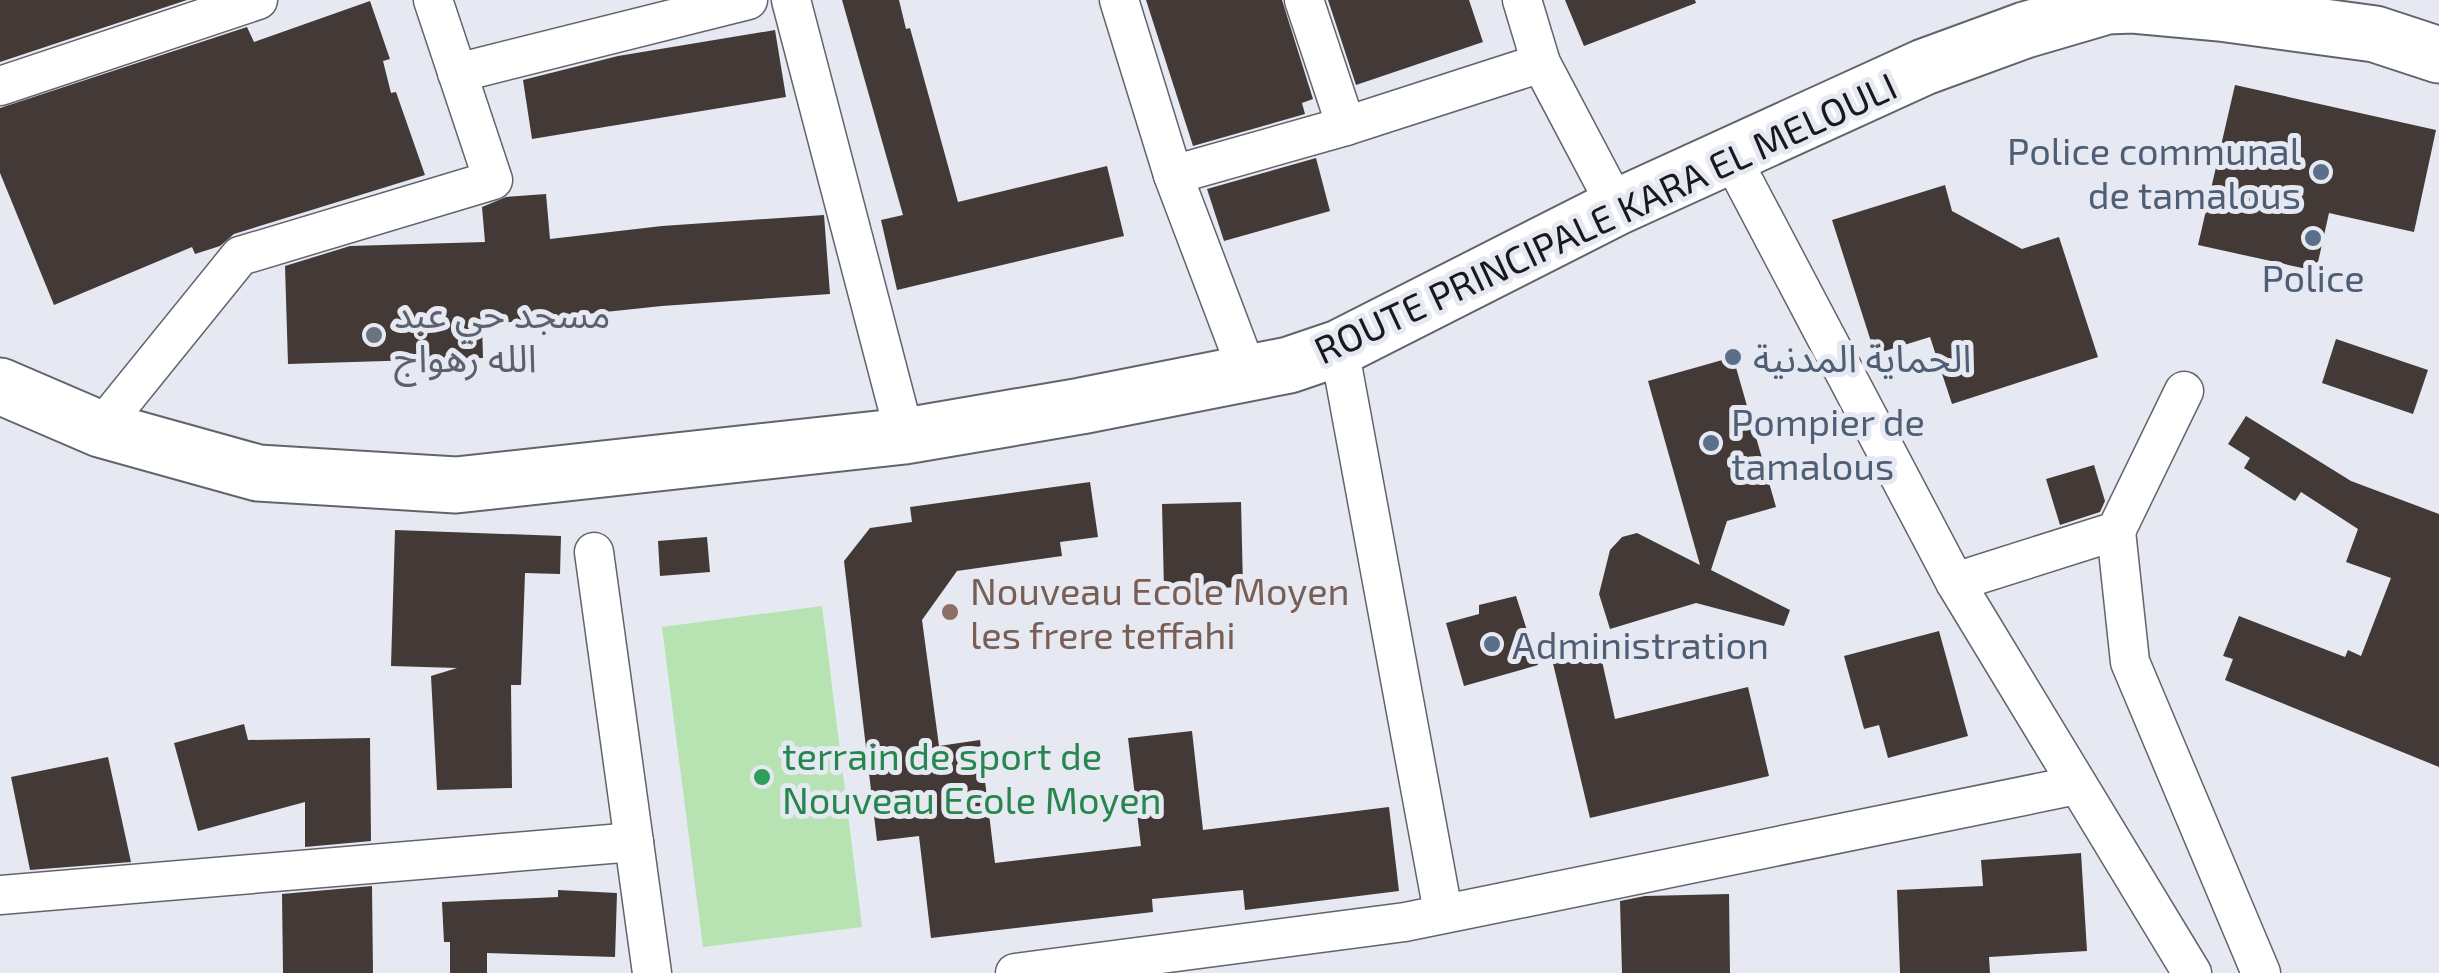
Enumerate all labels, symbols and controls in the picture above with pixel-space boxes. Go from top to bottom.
street label: ROUTE PRINCIPALE KARA EL MELOULI [1307,62,1903,372]
place label: Police communal de tamalous [2007,127,2301,217]
marker: Police communal de tamalous [2310,161,2332,183]
marker: Police [2302,227,2324,249]
place label: Police [2261,254,2365,300]
place label: مسجد حي عبد الله رهواج [394,290,610,387]
marker: مسجد حي عبد الله رهواج [363,324,385,346]
place label: الحماية المدنية [1753,334,1971,380]
marker: الحماية المدنية [1722,346,1744,368]
place label: Pompier de tamalous [1731,398,1925,488]
marker: Pompier de tamalous [1700,432,1722,454]
place label: Nouveau Ecole Moyen les frere teffahi [970,567,1350,657]
marker: Nouveau Ecole Moyen les frere teffahi [939,601,961,623]
place label: Administration [1512,621,1769,667]
marker: Administration [1481,633,1503,655]
place label: terrain de sport de Nouveau Ecole Moyen [782,732,1162,822]
marker: terrain de sport de Nouveau Ecole Moyen [751,766,773,788]

